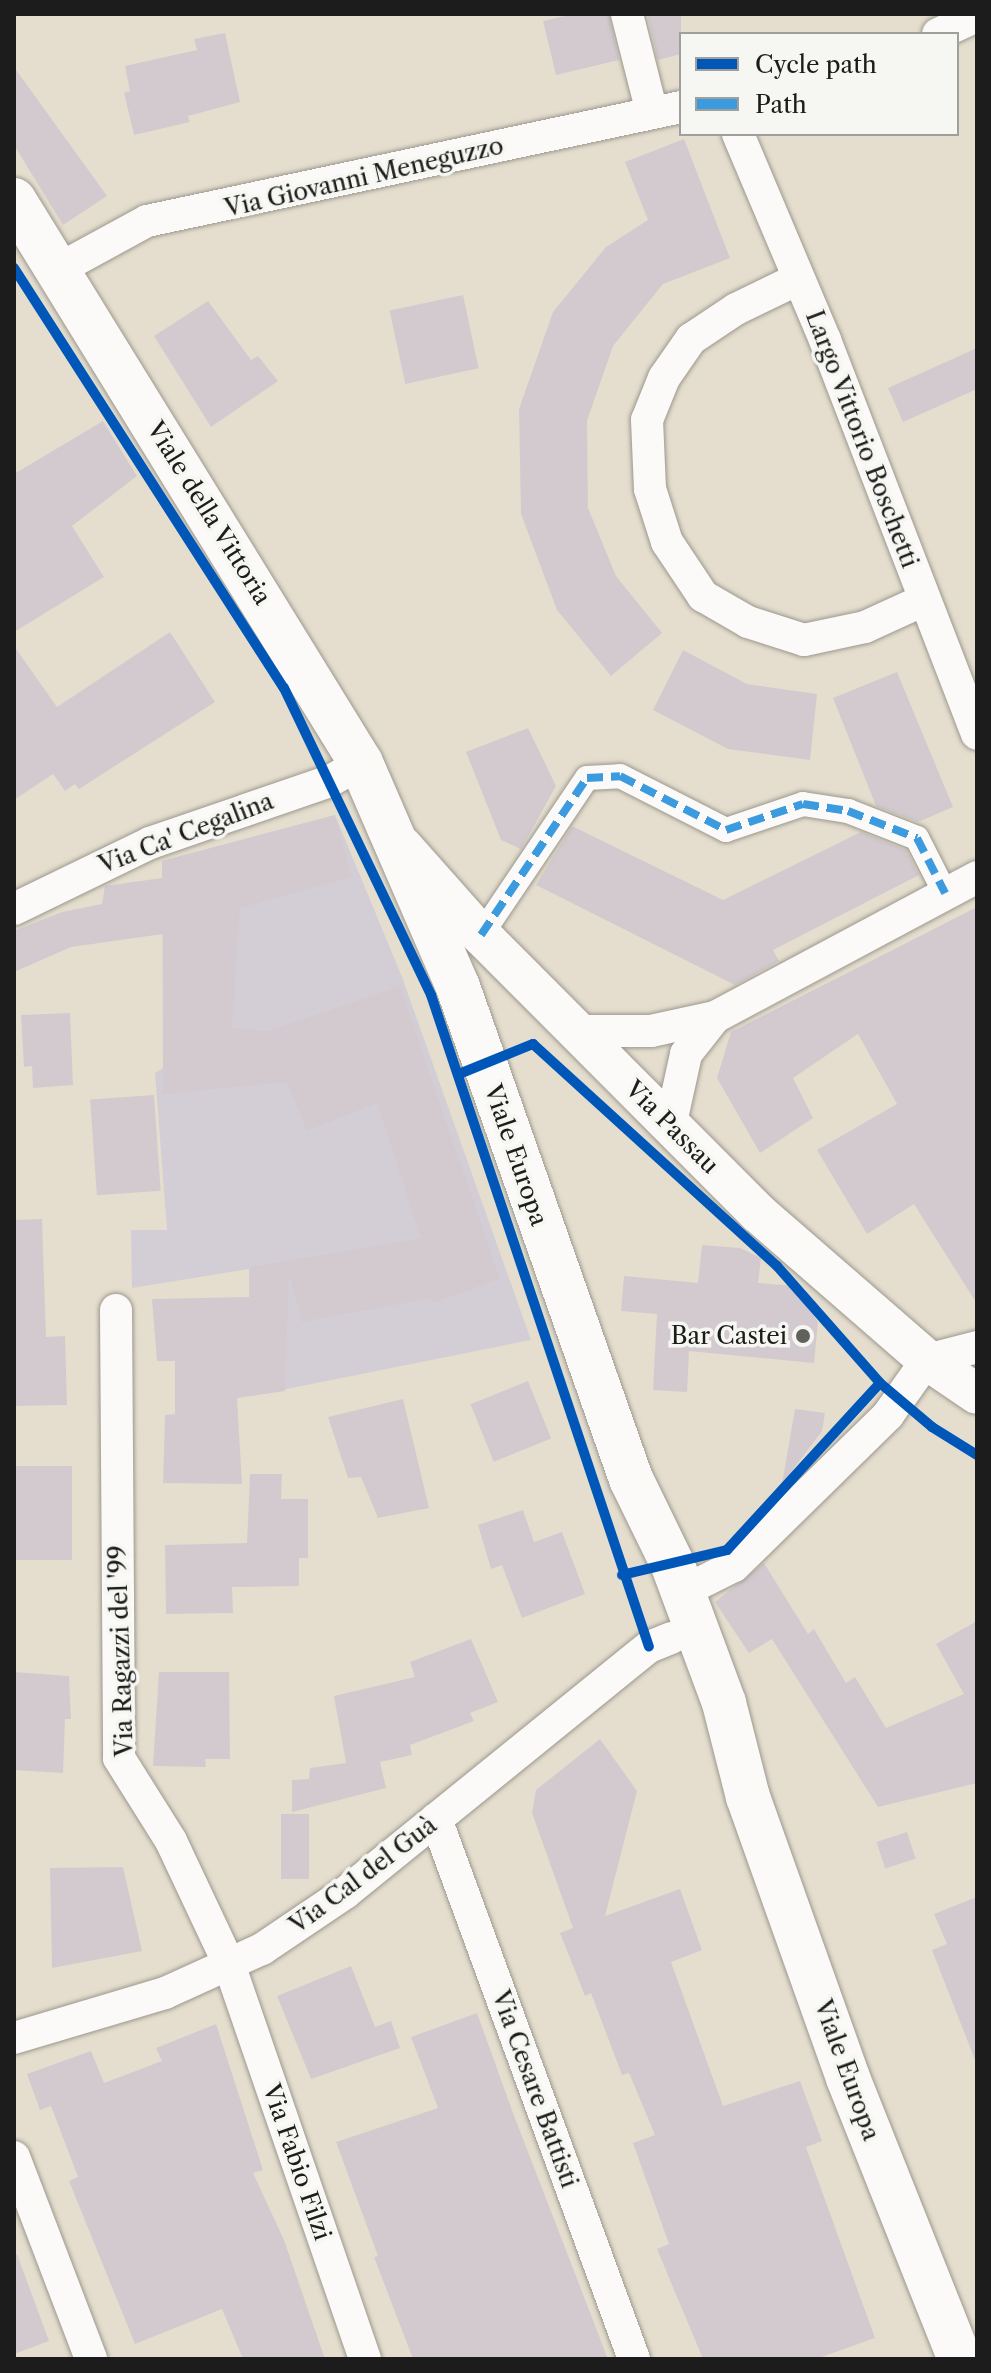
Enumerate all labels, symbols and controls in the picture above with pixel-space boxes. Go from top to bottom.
legend [679,32,959,136]
text: Cycle path [755,50,877,79]
text: Path [755,90,807,119]
street label: Via Giovanni Meneguzzo [222,131,506,223]
street label: Largo Vittorio Boschetti [799,306,925,572]
street label: Viale della Vittoria [141,415,277,611]
street label: Via Ca' Cegalina [94,786,278,880]
street label: Via Passau [619,1074,725,1180]
street label: Viale Europa [478,1081,554,1229]
place label: Bar Castei [670,1322,787,1350]
marker: Bar Castei [794,1327,812,1345]
street label: Via Ragazzi del '99 [103,1544,139,1758]
street label: Via Cal del Guà [284,1810,442,1940]
street label: Via Cesare Battisti [486,1986,584,2192]
street label: Viale Europa [808,1996,886,2144]
street label: Via Fabio Filzi [257,2080,337,2244]

